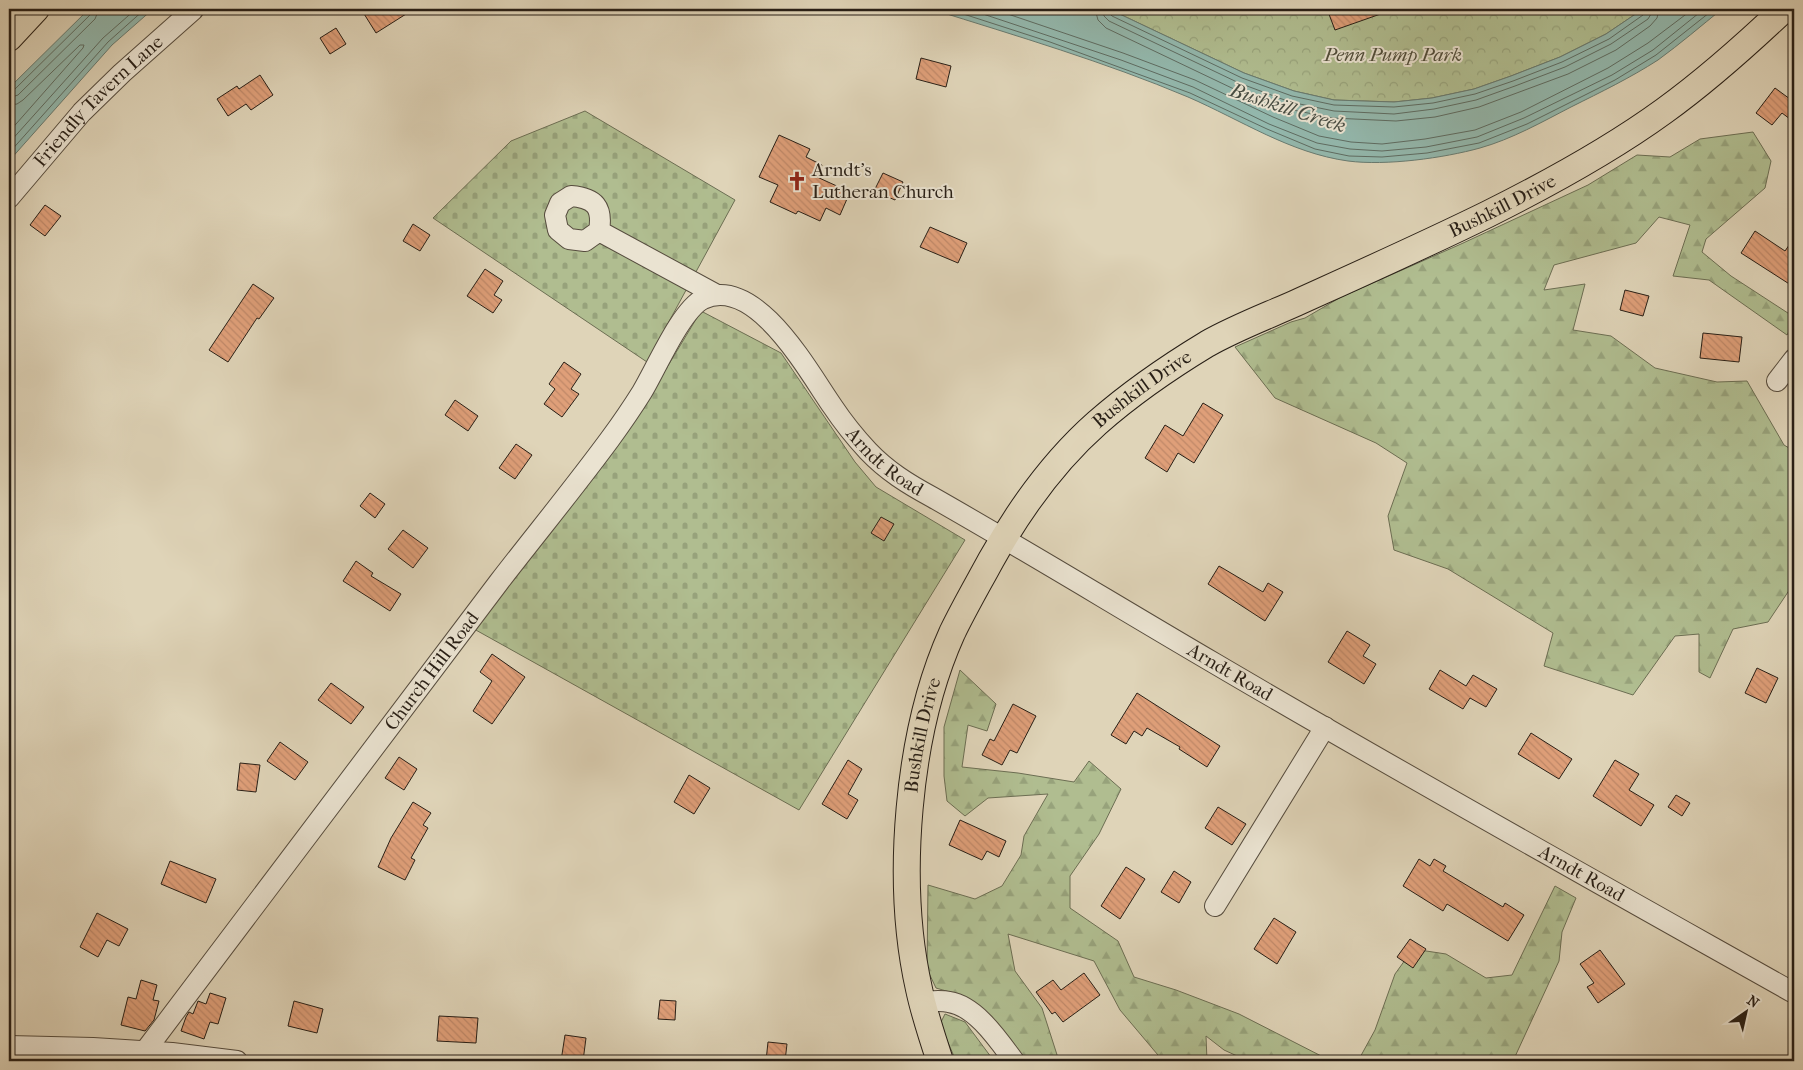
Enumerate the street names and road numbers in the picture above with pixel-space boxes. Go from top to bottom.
street label: Friendly Tavern Lane [29,31,168,171]
street label: Bushkill Drive [1445,170,1560,242]
street label: Bushkill Drive [1088,345,1196,433]
street label: Arndt Road [841,422,928,501]
street label: Church Hill Road [380,607,484,735]
street label: Arndt Road [1183,638,1277,706]
street label: Bushkill Drive [900,675,945,794]
street label: Arndt Road [1534,840,1629,907]

